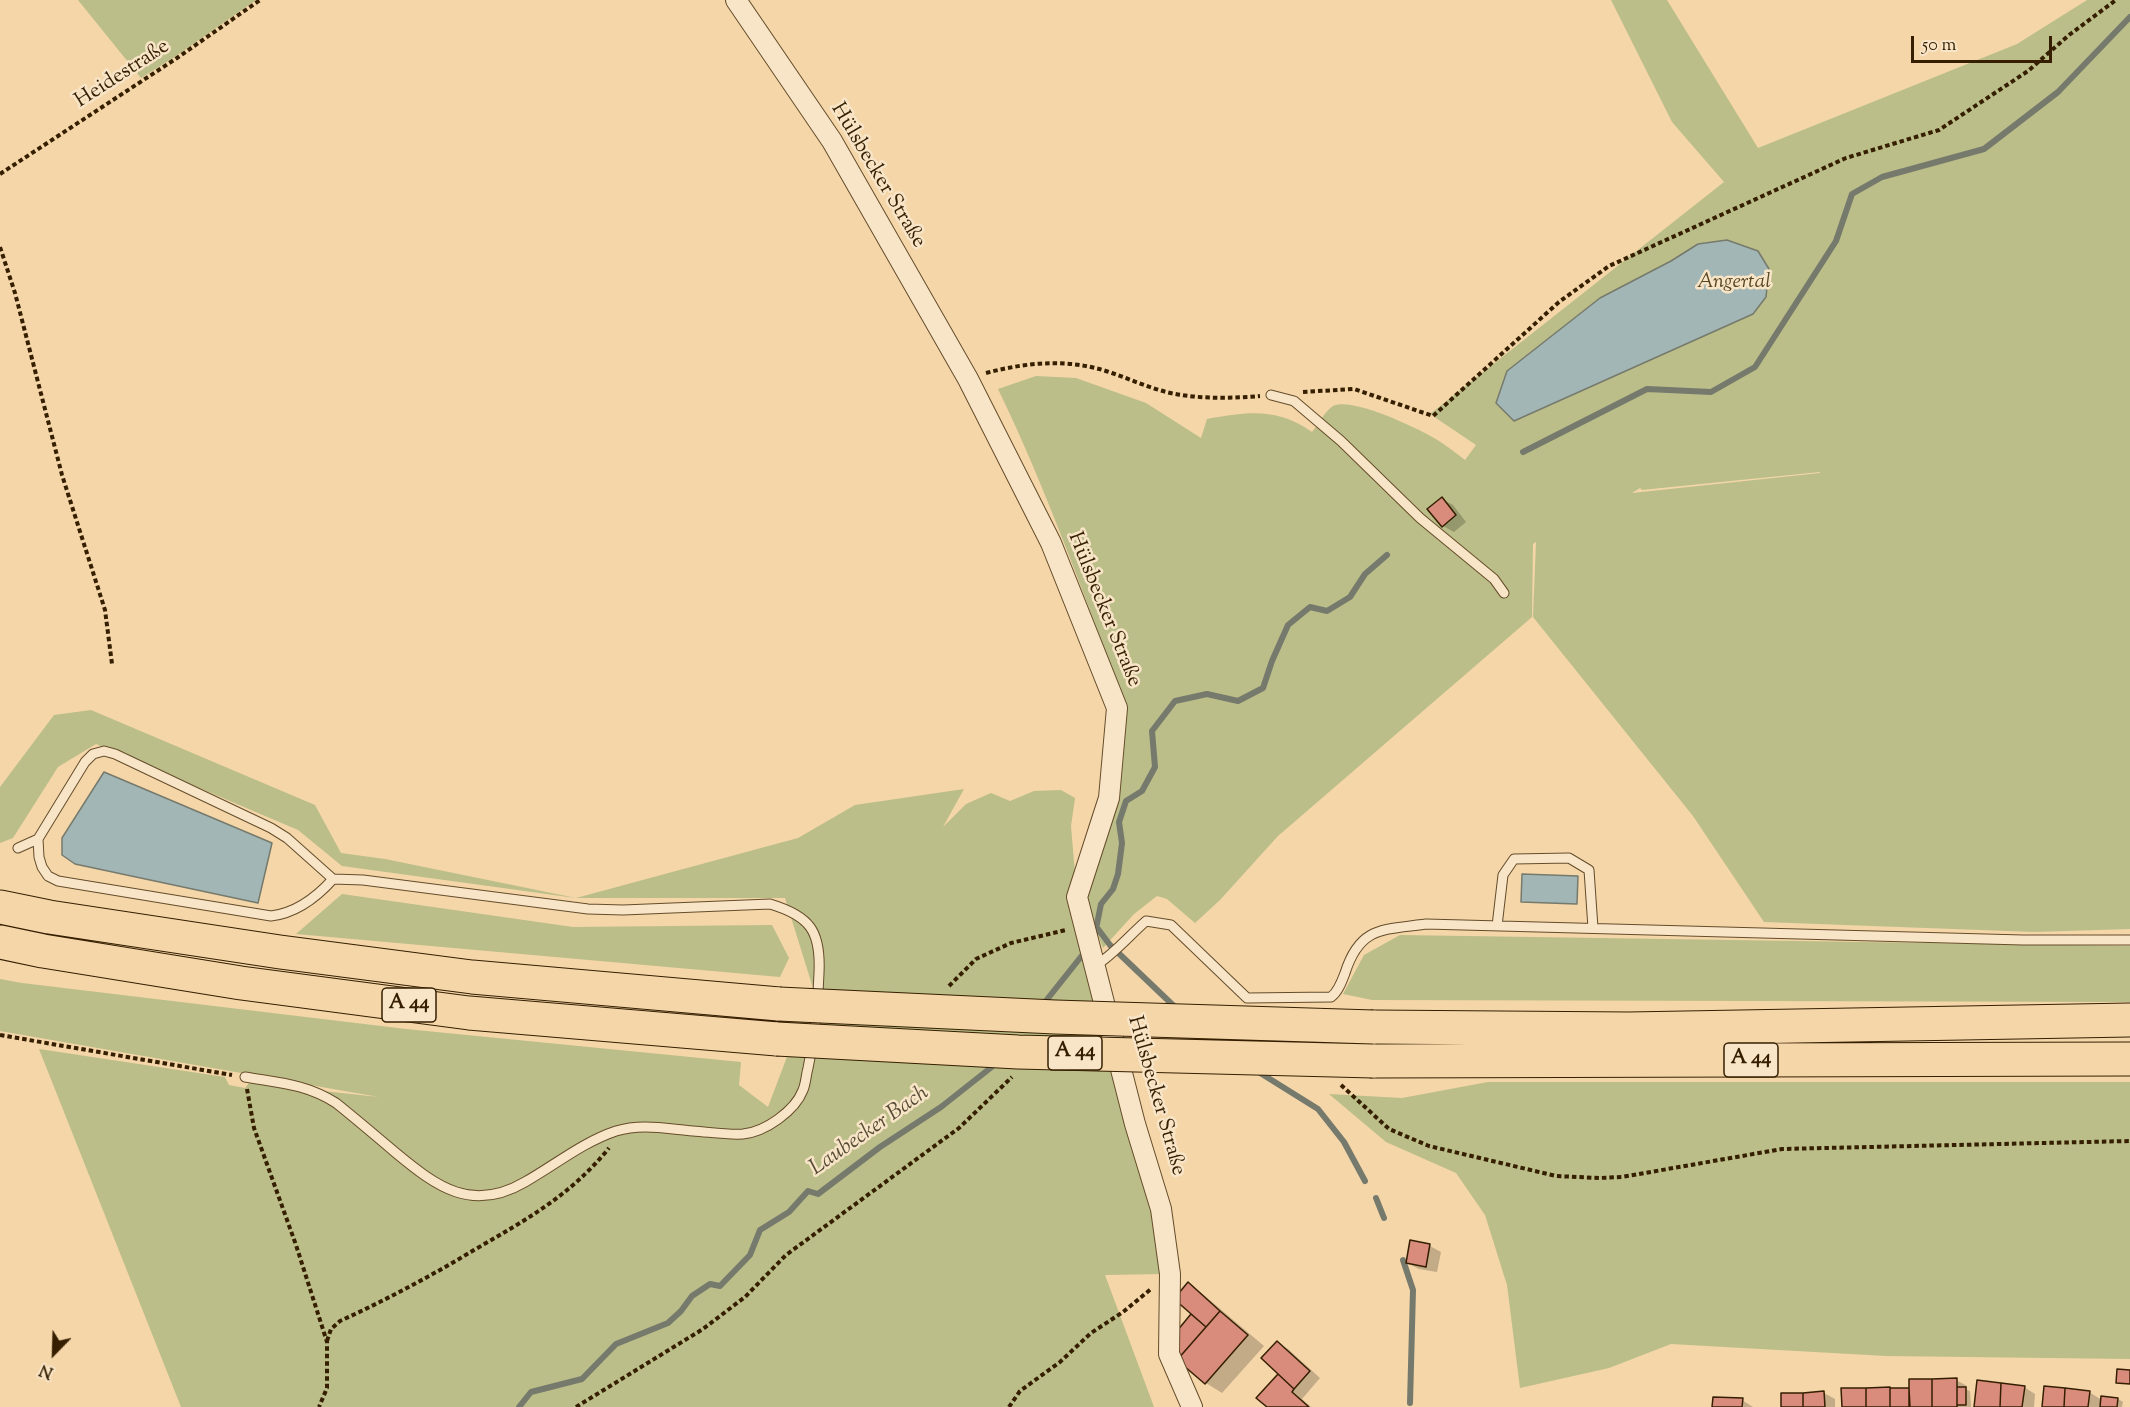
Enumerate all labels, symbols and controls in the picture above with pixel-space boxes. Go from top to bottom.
scale bar [1914,24,2055,62]
text: 50 m [1922,33,1956,59]
street label: Heidestraße [71,35,175,115]
street label: Hülsbecker Straße [824,99,930,253]
park label: Angertal [1697,270,1771,296]
street label: Hülsbecker Straße [1060,529,1146,691]
road number: A 44 [382,988,436,1022]
street label: Hülsbecker Straße [1120,1013,1190,1179]
road number: A 44 [1048,1036,1102,1070]
road number: A 44 [1724,1043,1778,1077]
water label: Laubecker Bach [805,1081,935,1183]
north arrow [24,1323,84,1383]
text: N [36,1357,57,1383]

